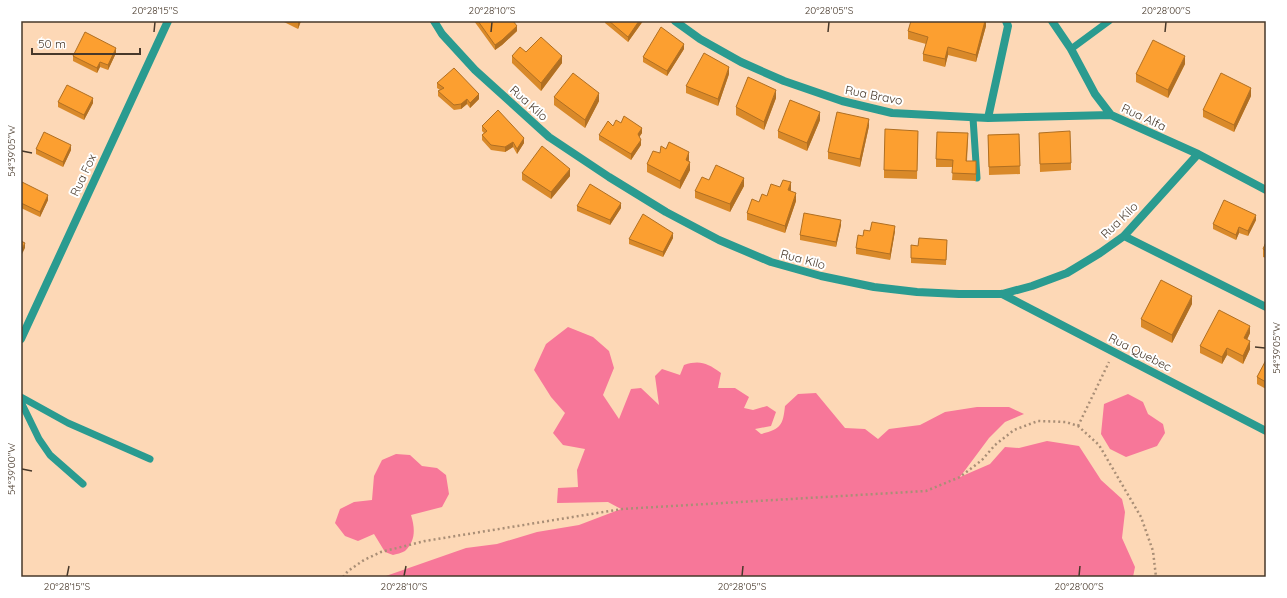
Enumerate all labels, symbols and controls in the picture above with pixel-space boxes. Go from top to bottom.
text: 20°28'15"S [132,4,179,17]
text: 20°28'10"S [469,4,516,17]
text: 20°28'05"S [805,4,854,17]
text: 20°28'00"S [1141,4,1191,17]
scale bar [32,30,140,56]
text: 50 m [38,36,66,51]
street label: Rua Kilo [507,82,551,124]
street label: Rua Bravo [844,82,904,108]
street label: Rua Alfa [1119,100,1169,134]
text: 54°39'05"W [5,125,18,177]
street label: Rua Fox [67,151,99,198]
street label: Rua Kilo [1097,199,1141,241]
street label: Rua Kilo [779,246,827,272]
text: 54°39'05"W [1270,322,1283,374]
street label: Rua Quebec [1106,330,1174,374]
text: 54°39'00"W [5,443,18,495]
text: 20°28'15"S [44,580,91,593]
text: 20°28'10"S [381,580,428,593]
text: 20°28'05"S [718,580,767,593]
text: 20°28'00"S [1054,580,1104,593]

